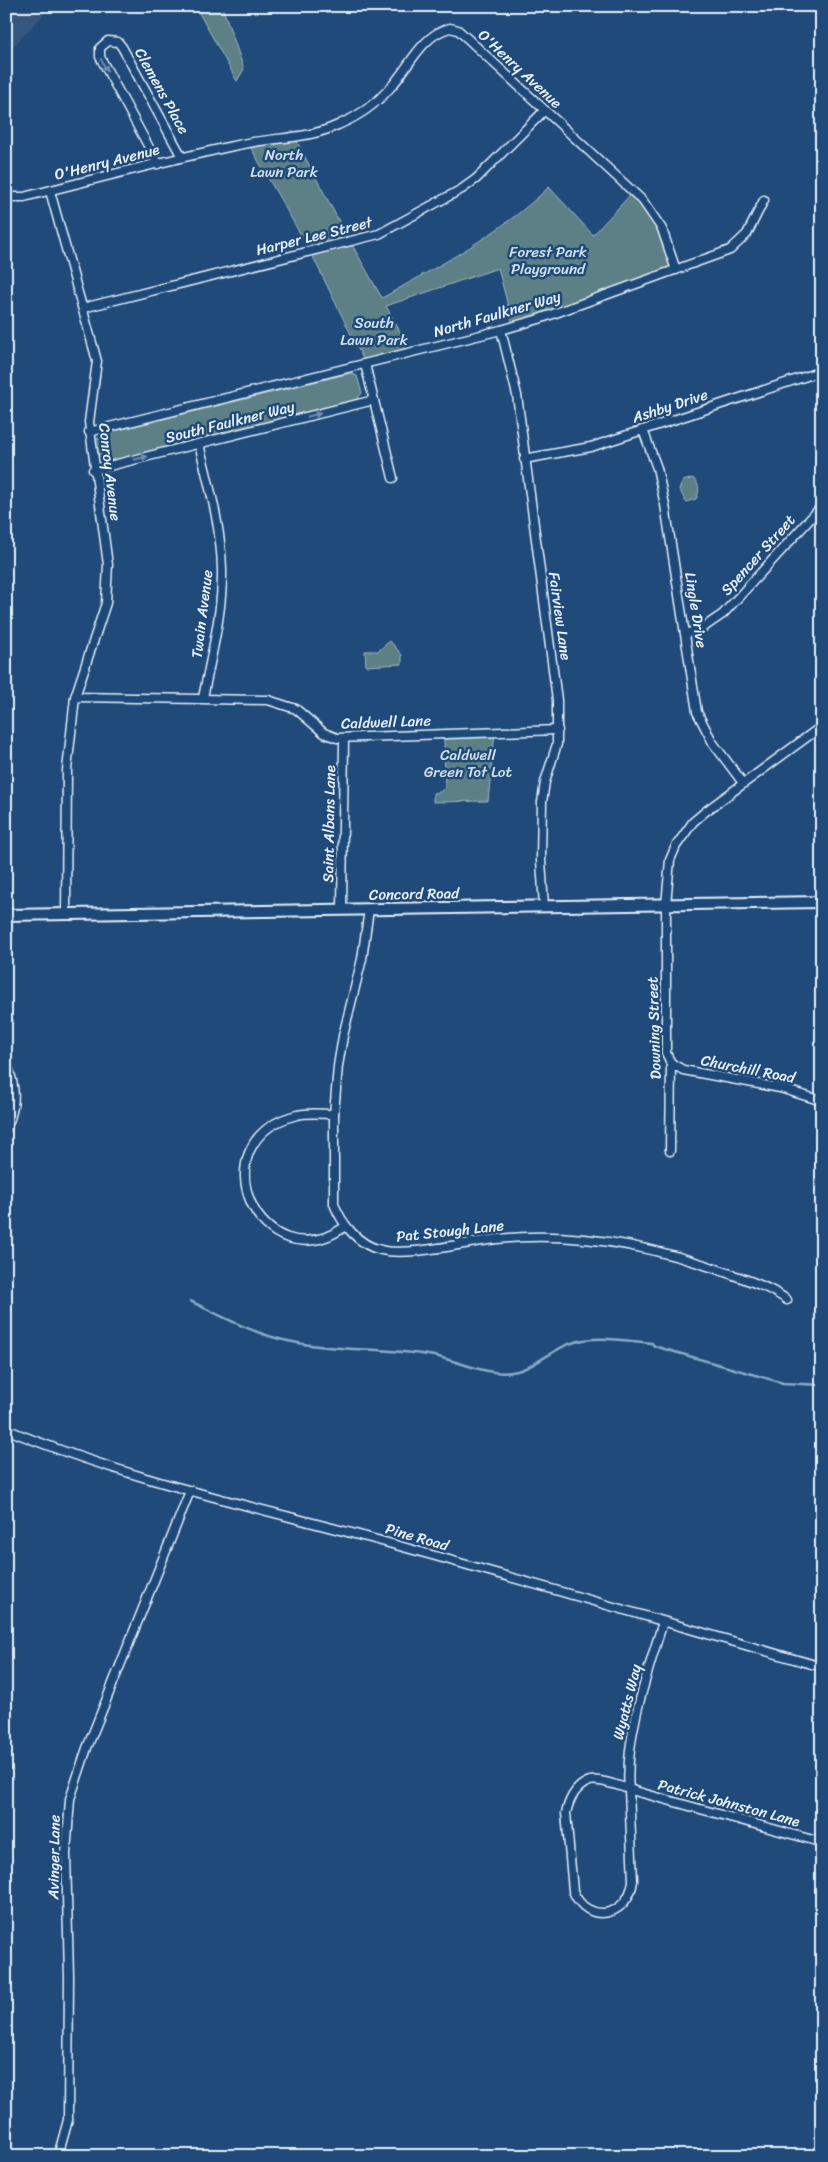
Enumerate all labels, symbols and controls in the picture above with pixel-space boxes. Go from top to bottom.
street label: O'Henry Avenue [472,23,568,115]
street label: Clemens Place [127,43,197,139]
one-way arrow [100,58,108,73]
street label: O'Henry Avenue [52,136,162,188]
park label: North Lawn Park [250,142,319,185]
street label: Harper Lee Street [253,209,376,263]
park label: Forest Park Playground [509,239,587,282]
street label: North Faulkner Way [430,283,564,345]
park label: South Lawn Park [340,310,409,353]
street label: Ashby Drive [628,381,711,431]
street label: South Faulkner Way [163,393,297,451]
one-way arrow [306,411,321,419]
street label: Conroy Avenue [91,422,129,523]
one-way arrow [133,454,148,462]
street label: Spencer Street [714,508,802,602]
street label: Twain Avenue [184,568,220,660]
street label: Fairview Lane [541,570,579,662]
street label: Lingle Drive [677,570,715,650]
street label: Caldwell Lane [341,707,432,737]
park label: Caldwell Green Tot Lot [424,742,512,785]
street label: Saint Albans Lane [315,765,343,883]
street label: Concord Road [369,880,460,908]
street label: Downing Street [639,976,669,1080]
street label: Churchill Road [699,1047,798,1091]
street label: Pat Stough Lane [395,1212,506,1250]
street label: Pine Road [382,1516,453,1559]
street label: Wyatts Way [605,1661,649,1743]
street label: Patrick Johnston Lane [655,1772,803,1834]
street label: Avinger Lane [40,1814,68,1901]

